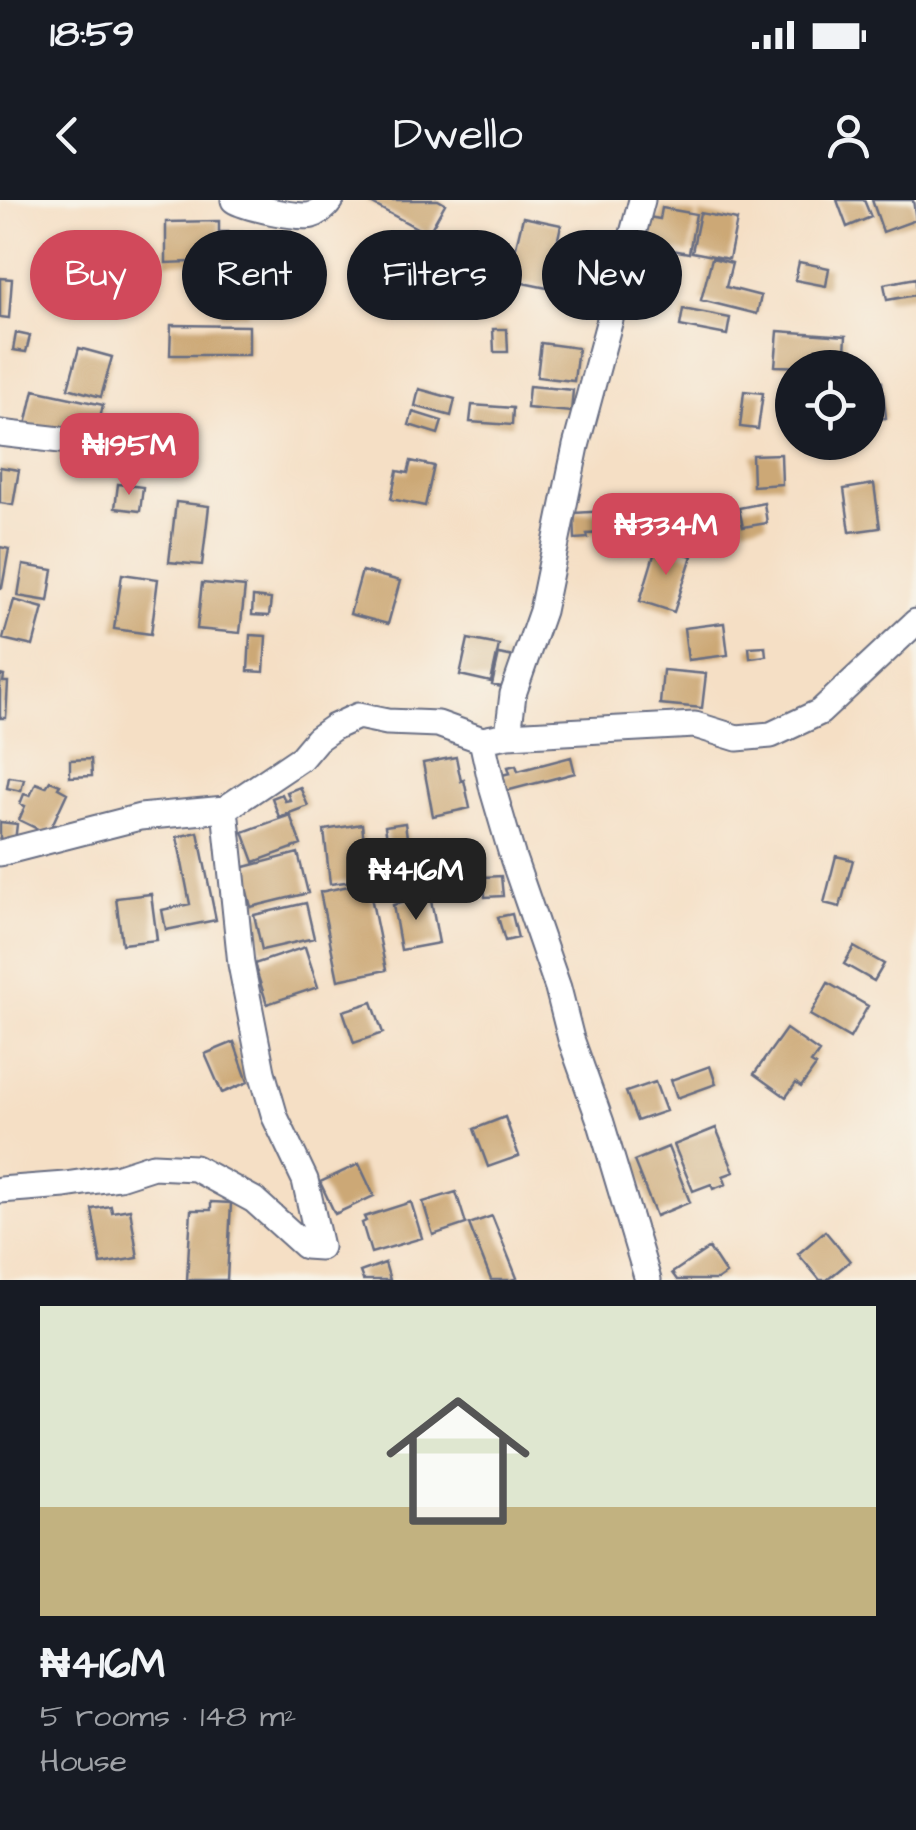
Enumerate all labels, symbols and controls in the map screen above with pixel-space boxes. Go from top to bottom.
text: 18:59 [50,9,134,61]
text: Dwello [393,104,523,166]
icon: back [40,108,95,163]
icon: person [821,108,876,163]
chip: Buy [30,230,162,320]
chip: Rent [182,230,327,320]
chip: Filters [347,230,522,320]
chip: New [542,230,682,320]
map controls [775,350,885,460]
button: locate [775,350,885,460]
pin: ₦195M [59,413,199,498]
text: ₦195M [82,423,176,468]
pin: ₦334M [596,493,736,578]
text: ₦334M [614,503,718,548]
pin: ₦416M [346,838,486,923]
text: ₦416M [368,848,464,893]
icon: home [368,1371,548,1551]
text: ₦416M [40,1636,165,1694]
text: 5 rooms · 148 m² [40,1694,297,1739]
text: House [40,1739,127,1784]

